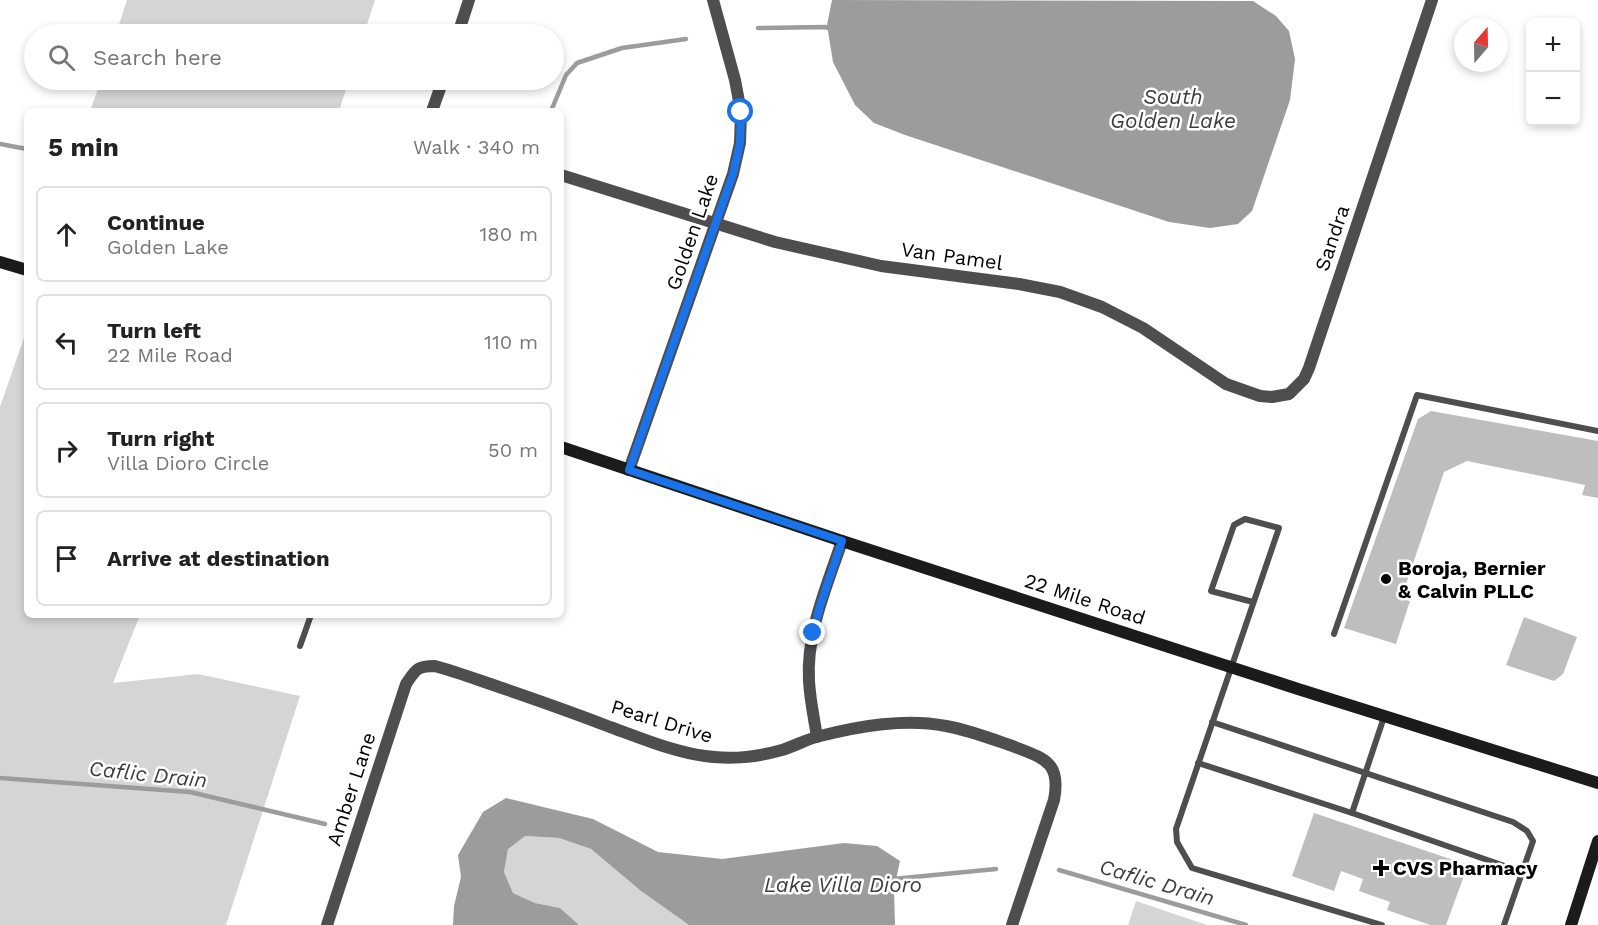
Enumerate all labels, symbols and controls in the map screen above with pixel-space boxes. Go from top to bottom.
north arrow [1454,18,1508,72]
map controls [1526,18,1580,126]
button: + [1526,18,1580,72]
search box [24,24,564,90]
icon: search [45,41,78,74]
text: Search here [93,45,222,70]
button: − [1526,72,1580,126]
water label: South Golden Lake [1110,84,1236,133]
route start [727,98,753,124]
text: 5 min [48,132,119,162]
text: Walk · 340 m [413,135,540,159]
street label: Golden Lake [661,171,723,293]
street label: Sandra [1310,202,1354,274]
text: Continue [107,210,205,235]
icon: ahead [50,218,83,251]
text: 180 m [480,222,538,246]
text: Golden Lake [107,235,229,259]
street label: Van Pamel [900,237,1004,275]
text: Turn left [107,318,201,343]
icon: left [50,326,83,359]
text: 110 m [484,330,538,354]
text: 22 Mile Road [107,343,233,367]
text: Turn right [107,426,214,451]
icon: right [50,434,83,467]
text: 50 m [488,438,538,462]
text: Villa Dioro Circle [107,451,269,475]
icon: arrive [50,542,83,575]
text: Arrive at destination [107,546,330,571]
place label: Boroja, Bernier & Calvin PLLC [1398,556,1546,603]
street label: 22 Mile Road [1021,568,1149,630]
marker: Boroja, Bernier & Calvin PLLC [1379,572,1393,586]
route end [799,619,825,645]
street label: Pearl Drive [608,694,716,748]
street label: Amber Lane [321,729,381,849]
water label: Caflic Drain [88,755,208,793]
water label: Caflic Drain [1097,854,1217,910]
place label: CVS Pharmacy [1393,856,1538,880]
marker: CVS Pharmacy [1374,861,1388,875]
water label: Lake Villa Dioro [764,872,922,897]

